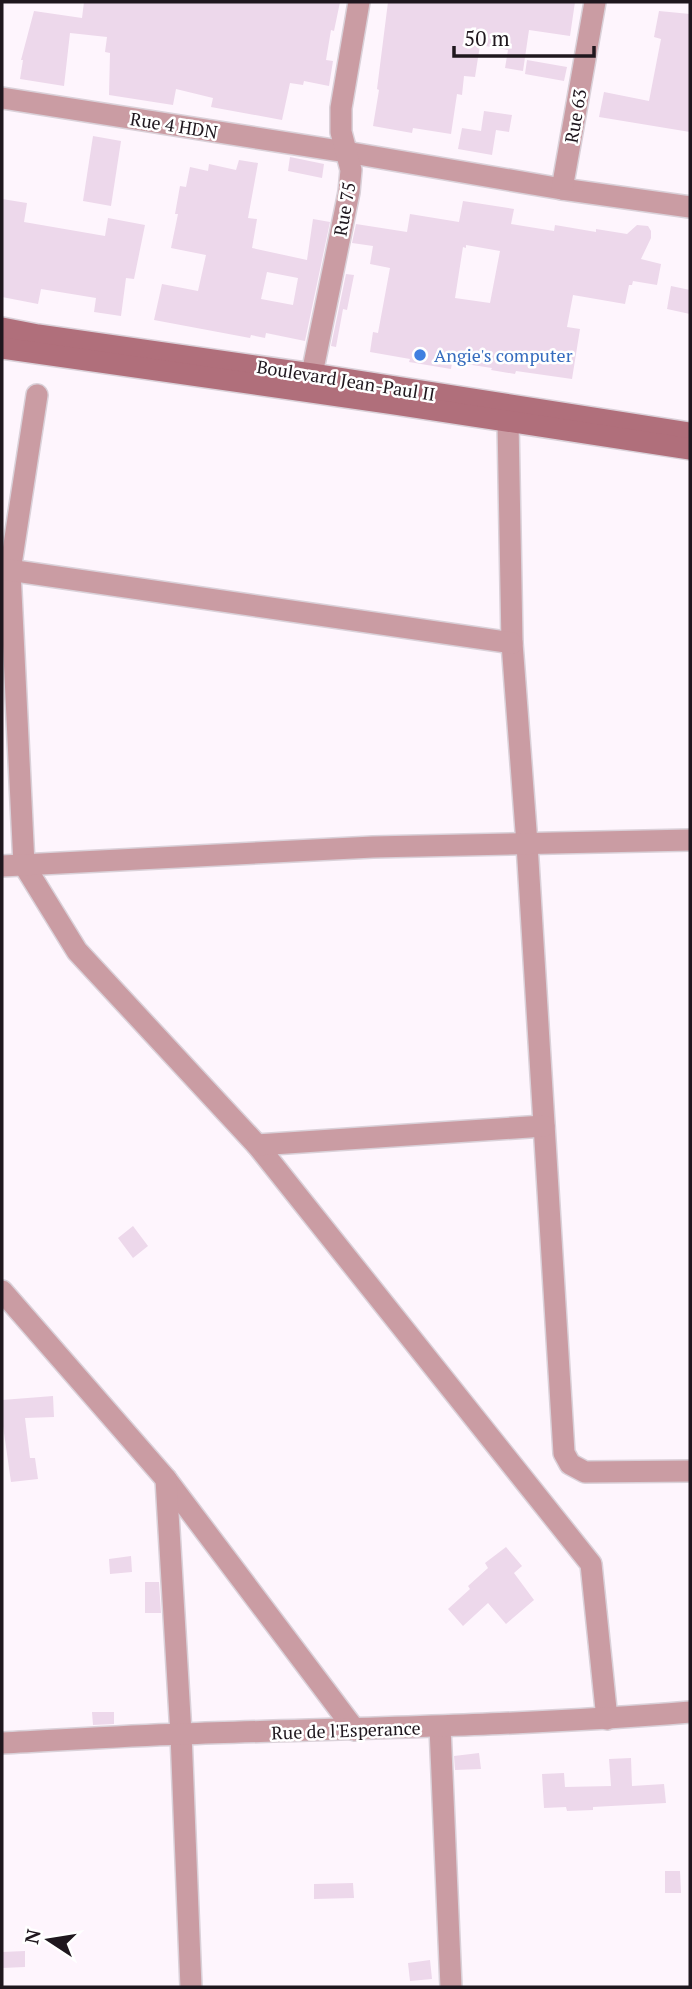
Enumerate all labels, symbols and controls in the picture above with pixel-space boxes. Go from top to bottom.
scale bar [454,14,594,58]
text: 50 m [464,24,510,52]
street label: Rue 63 [558,87,592,145]
street label: Rue 4 HDN [129,106,219,144]
street label: Rue 75 [327,180,361,238]
place label: Angie's computer [434,343,573,367]
marker: Angie's computer [412,347,428,363]
street label: Boulevard Jean-Paul II [255,354,437,406]
street label: Rue de l'Esperance [271,1715,421,1745]
north arrow [14,1905,84,1975]
text: N [18,1926,46,1946]

